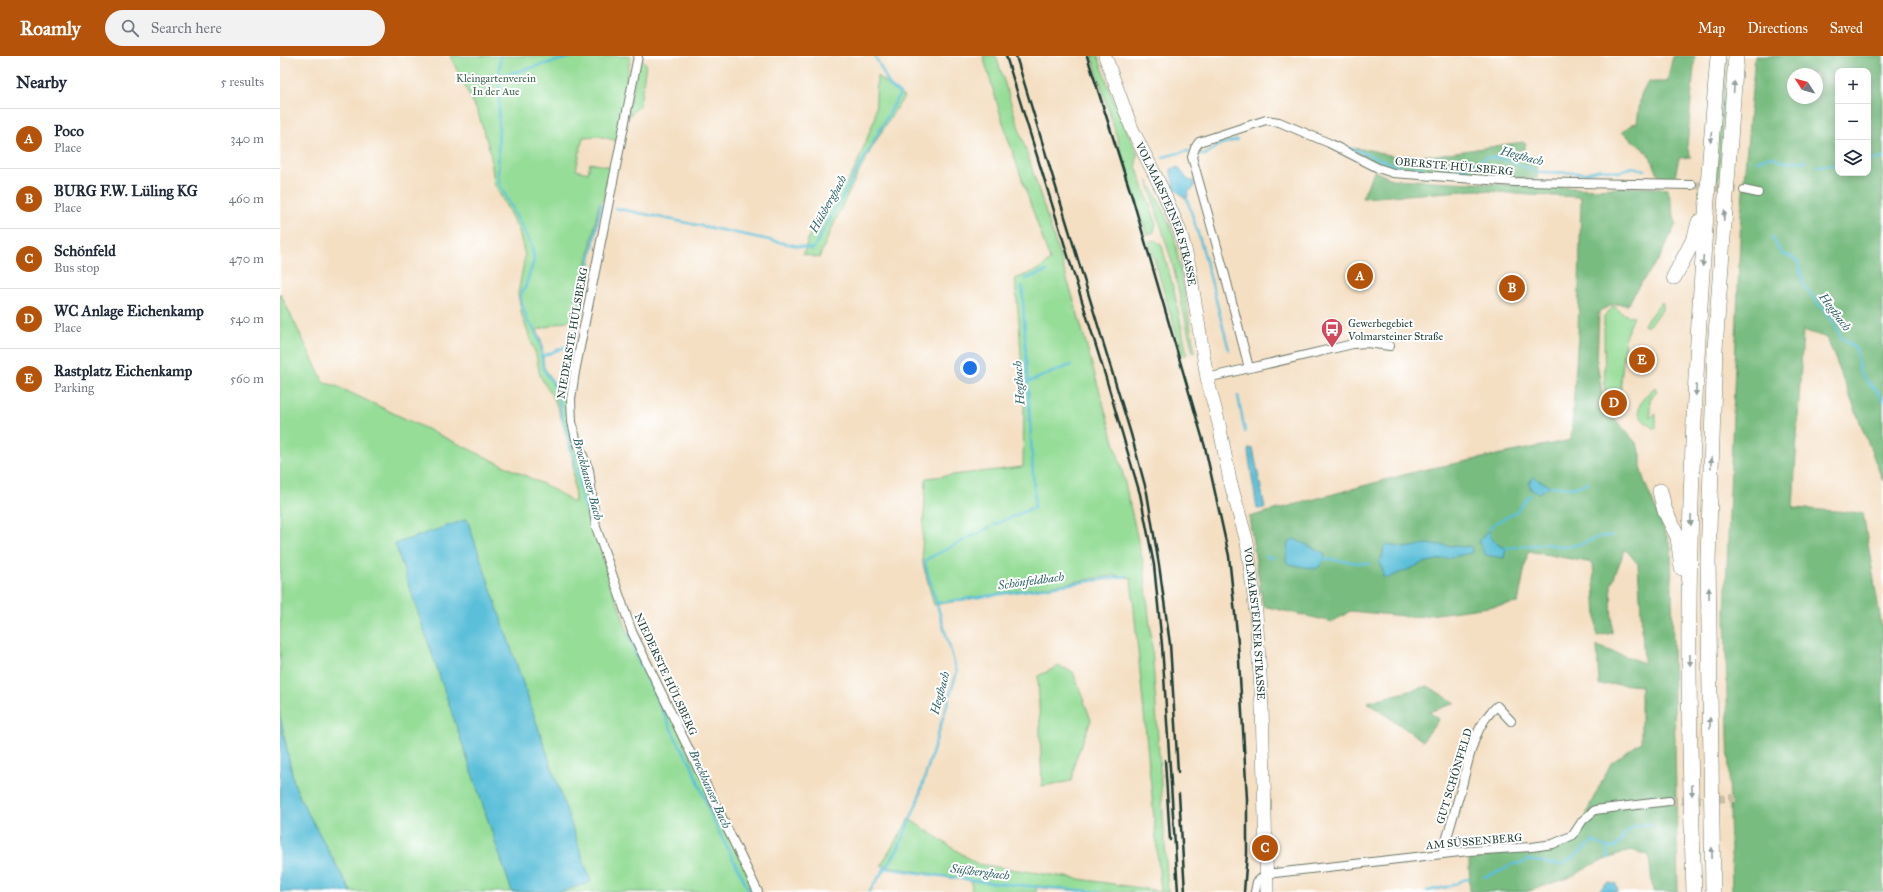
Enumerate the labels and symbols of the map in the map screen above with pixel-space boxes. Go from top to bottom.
north arrow [1787,68,1823,104]
park label: Kleingartenverein In der Aue [456,72,536,98]
one-way arrow [1730,81,1737,93]
one-way arrow [1708,131,1715,143]
street label: VOLMARSTEINER STRASSE [1132,139,1198,287]
water label: Hegtbach [1498,143,1545,169]
street label: OBERSTE HÜLSBERG [1394,154,1514,178]
water label: Hülsbergbach [806,173,850,236]
one-way arrow [1721,210,1728,222]
one-way arrow [1699,255,1706,267]
pin: A [1347,261,1373,291]
street label: NIEDERSTE HÜLSBERG [554,266,590,400]
pin: B [1499,273,1525,303]
water label: Hegtbach [1816,289,1854,334]
bus stop icon: Gewerbegebiet Volmarsteiner Straße [1319,316,1345,349]
place label: Gewerbegebiet Volmarsteiner Straße [1347,317,1444,343]
pin: E [1629,345,1655,375]
your location [960,358,980,378]
water label: Hegtbach [1010,360,1028,407]
one-way arrow [1692,384,1699,396]
pin: D [1601,388,1627,418]
water label: Brockhauser Bach [570,435,606,522]
one-way arrow [1708,457,1715,469]
one-way arrow [1687,514,1694,526]
street label: VOLMARSTEINER STRASSE [1241,545,1268,701]
water label: Schönfeldbach [996,569,1065,593]
one-way arrow [1706,586,1712,599]
street label: NIEDERSTE HÜLSBERG [631,611,701,737]
one-way arrow [1687,654,1693,667]
water label: Hegtbach [927,670,953,717]
one-way arrow [1706,717,1713,729]
street label: GUT SCHÖNFELD [1433,726,1475,826]
water label: Brockhauser Bach [686,747,734,831]
one-way arrow [1689,784,1695,797]
street label: AM SÜSSENBERG [1424,830,1523,852]
pin: C [1252,833,1278,863]
one-way arrow [1709,846,1715,859]
water label: Süßbergbach [949,861,1011,883]

